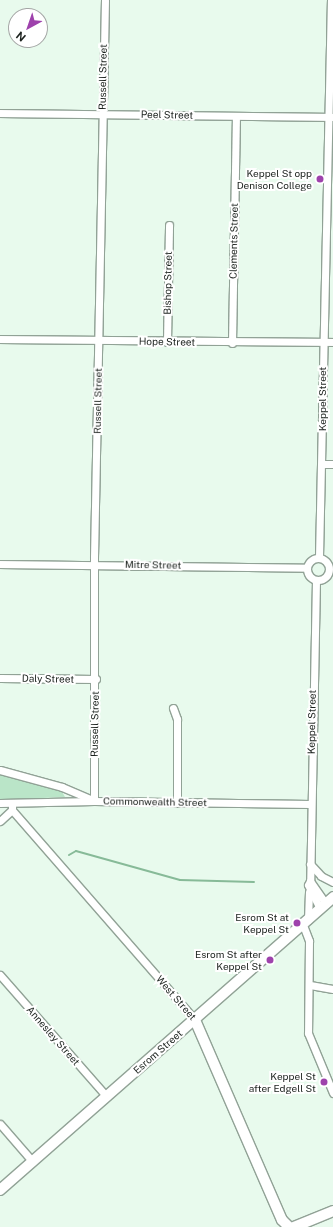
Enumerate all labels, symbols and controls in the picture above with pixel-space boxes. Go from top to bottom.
north arrow [8,8,48,48]
text: N [14,29,28,44]
street label: Russell Street [96,44,110,110]
street label: Peel Street [141,109,193,121]
place label: Keppel St opp Denison College [237,167,312,190]
marker: Keppel St opp Denison College [315,174,325,184]
street label: Clements Street [227,203,241,279]
street label: Bishop Street [161,251,175,315]
street label: Hope Street [139,336,195,348]
street label: Keppel Street [317,367,329,431]
street label: Russell Street [91,368,105,434]
street label: Mitre Street [125,559,181,571]
street label: Daly Street [22,673,74,685]
street label: Keppel Street [305,690,319,754]
street label: Russell Street [88,691,102,757]
street label: Commonwealth Street [103,795,207,809]
place label: Esrom St at Keppel St [235,911,289,934]
marker: Esrom St at Keppel St [292,918,302,928]
place label: Esrom St after Keppel St [195,948,262,972]
marker: Esrom St after Keppel St [265,955,275,965]
street label: West Street [153,973,199,1023]
street label: Annesley Street [24,1004,82,1068]
street label: Esrom Street [131,1027,185,1077]
place label: Keppel St after Edgell St [249,1070,316,1094]
marker: Keppel St after Edgell St [319,1077,329,1087]

